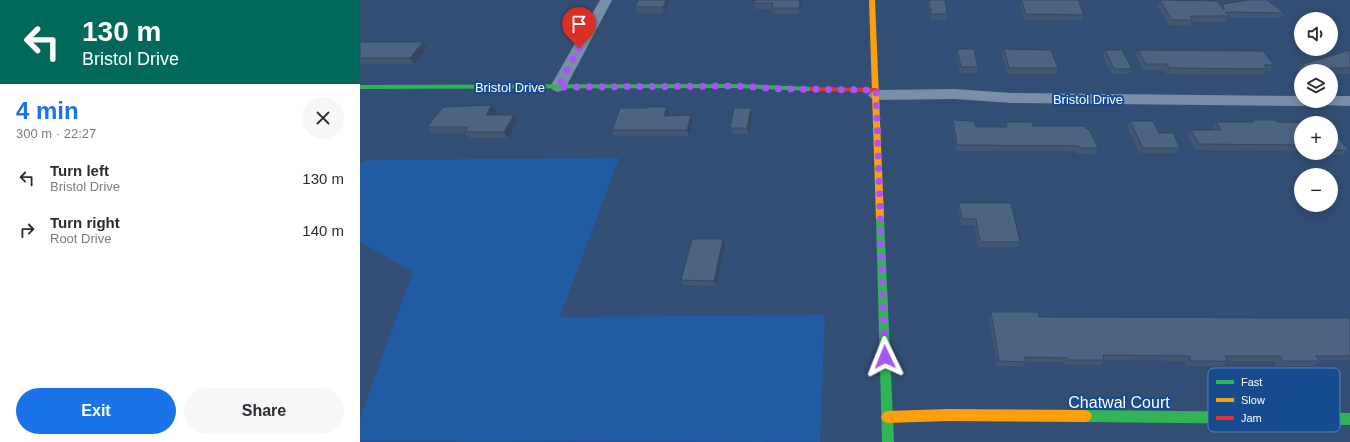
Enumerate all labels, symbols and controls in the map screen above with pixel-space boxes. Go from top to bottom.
pin [562,7.0,596,48]
map controls [1294,12,1338,212]
button: sound [1294,12,1338,56]
icon: arrive [568,13,590,35]
icon: left [16,16,68,68]
text: 130 m [82,16,161,47]
text: Bristol Drive [82,49,179,69]
button: layers [1294,64,1338,108]
street label: Bristol Drive [475,80,545,95]
street label: Bristol Drive [1053,92,1123,107]
text: 4 min [16,97,79,124]
button: close [302,97,344,139]
button: + [1294,116,1338,160]
text: 300 m · 22:27 [16,126,96,141]
text: Turn left [50,162,109,179]
icon: left [16,167,38,189]
button: − [1294,168,1338,212]
text: 130 m [302,170,344,187]
text: Bristol Drive [50,179,120,194]
text: Turn right [50,214,120,231]
icon: right [16,219,38,241]
text: 140 m [302,222,344,239]
text: Root Drive [50,231,111,246]
position arrow [864,336,906,378]
legend [1208,368,1340,432]
text: Fast [1241,376,1262,388]
button: Exit [16,388,176,434]
button: Share [184,388,344,434]
street label: Chatwal Court [1068,394,1170,411]
text: Slow [1241,394,1265,406]
text: Jam [1241,412,1262,424]

